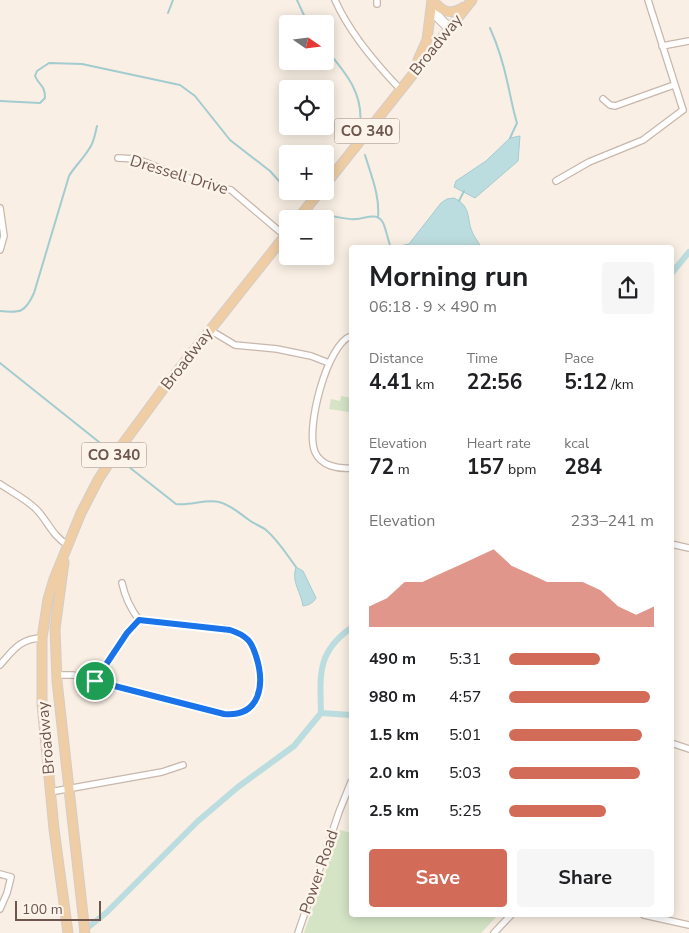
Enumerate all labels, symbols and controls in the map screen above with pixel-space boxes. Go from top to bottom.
street label: Broadway [404,9,468,80]
north arrow [279,15,334,70]
map controls [279,15,334,265]
button: locate [279,80,334,135]
road number: CO 340 [334,118,400,144]
button: + [279,145,334,200]
street label: Dressell Drive [127,150,231,200]
button: − [279,210,334,265]
text: Morning run [369,258,528,296]
button: share [602,262,654,314]
text: 06:18 · 9 × 490 m [369,296,497,318]
street label: Broadway [156,323,219,395]
text: Distance [369,349,423,368]
text: Time [467,349,498,368]
text: Pace [564,349,594,368]
text: 4.41 [369,368,412,396]
text: 22:56 [467,368,522,396]
text: 5:12 [564,368,607,396]
text: km [412,375,435,394]
text: /km [607,375,634,394]
text: Elevation [369,434,427,453]
text: Heart rate [467,434,531,453]
text: kcal [564,434,589,453]
road number: CO 340 [82,442,146,468]
text: 72 [369,453,394,481]
text: 157 [467,453,504,481]
text: 284 [564,453,602,481]
text: m [394,460,410,479]
text: bpm [504,460,536,479]
text: Elevation [369,510,435,532]
text: 233–241 m [571,510,654,532]
text: 490 m [369,648,416,670]
text: 5:31 [449,648,481,670]
pin [74,660,116,702]
icon: arrive [81,667,109,695]
text: 980 m [369,686,416,708]
text: 4:57 [449,686,481,708]
street label: Broadway [32,700,60,775]
text: 1.5 km [369,724,419,746]
text: 5:01 [449,724,481,746]
text: 2.0 km [369,762,419,784]
text: 5:03 [449,762,481,784]
text: 2.5 km [369,800,419,822]
text: 5:25 [449,800,481,822]
street label: Power Road [294,827,344,917]
button: Save [369,849,507,907]
button: Share [517,849,654,907]
scale bar [15,898,101,921]
text: 100 m [22,900,63,919]

